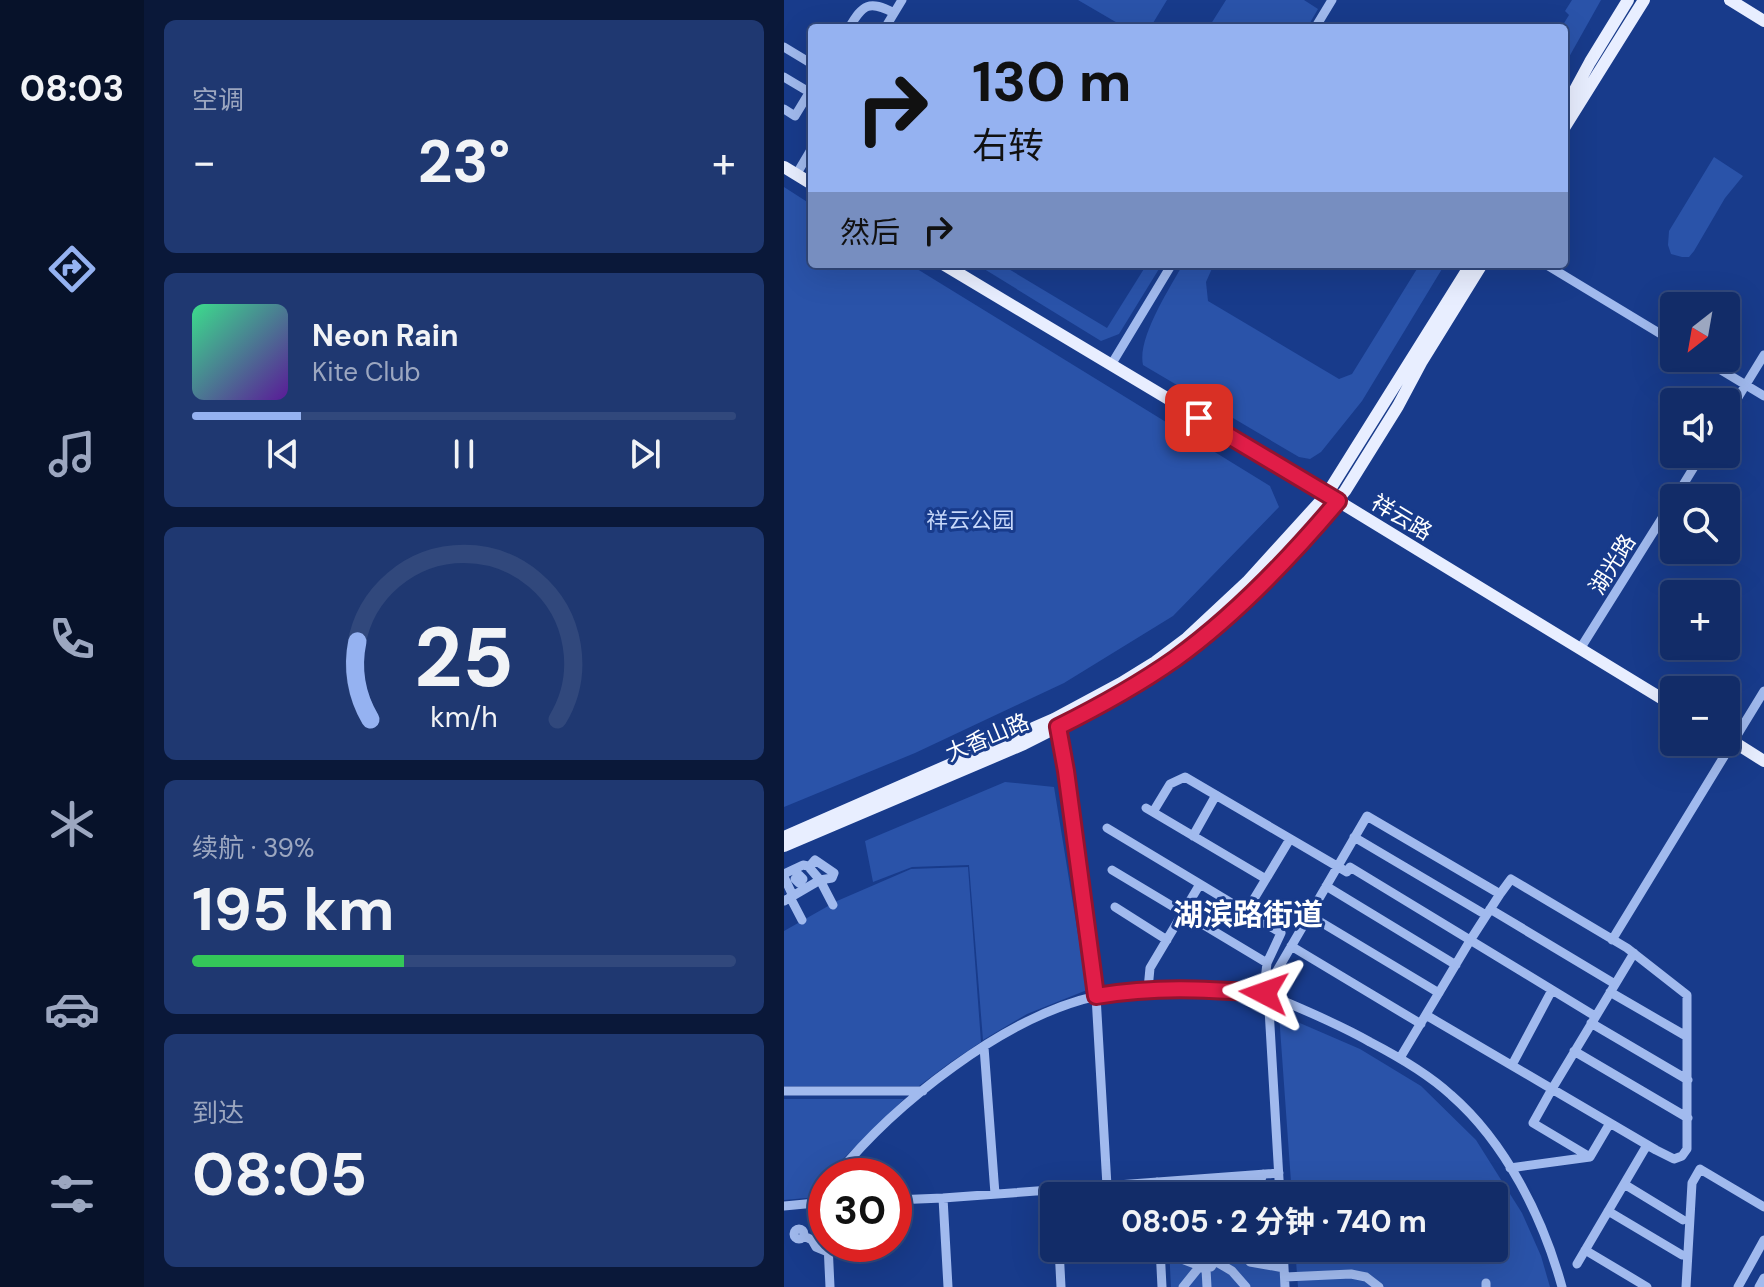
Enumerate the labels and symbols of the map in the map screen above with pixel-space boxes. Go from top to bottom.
north arrow [1660,292,1740,372]
pin [1165,384,1233,452]
street label: 祥云路 [1366,488,1438,547]
park label: 祥云公园 [926,506,1014,535]
street label: 湖光路 [1583,529,1642,600]
street label: 大香山路 [941,707,1033,768]
district label: 湖滨路街道 [1173,895,1323,934]
position arrow [1222,951,1306,1035]
speed limit sign: 30 [808,1158,912,1262]

